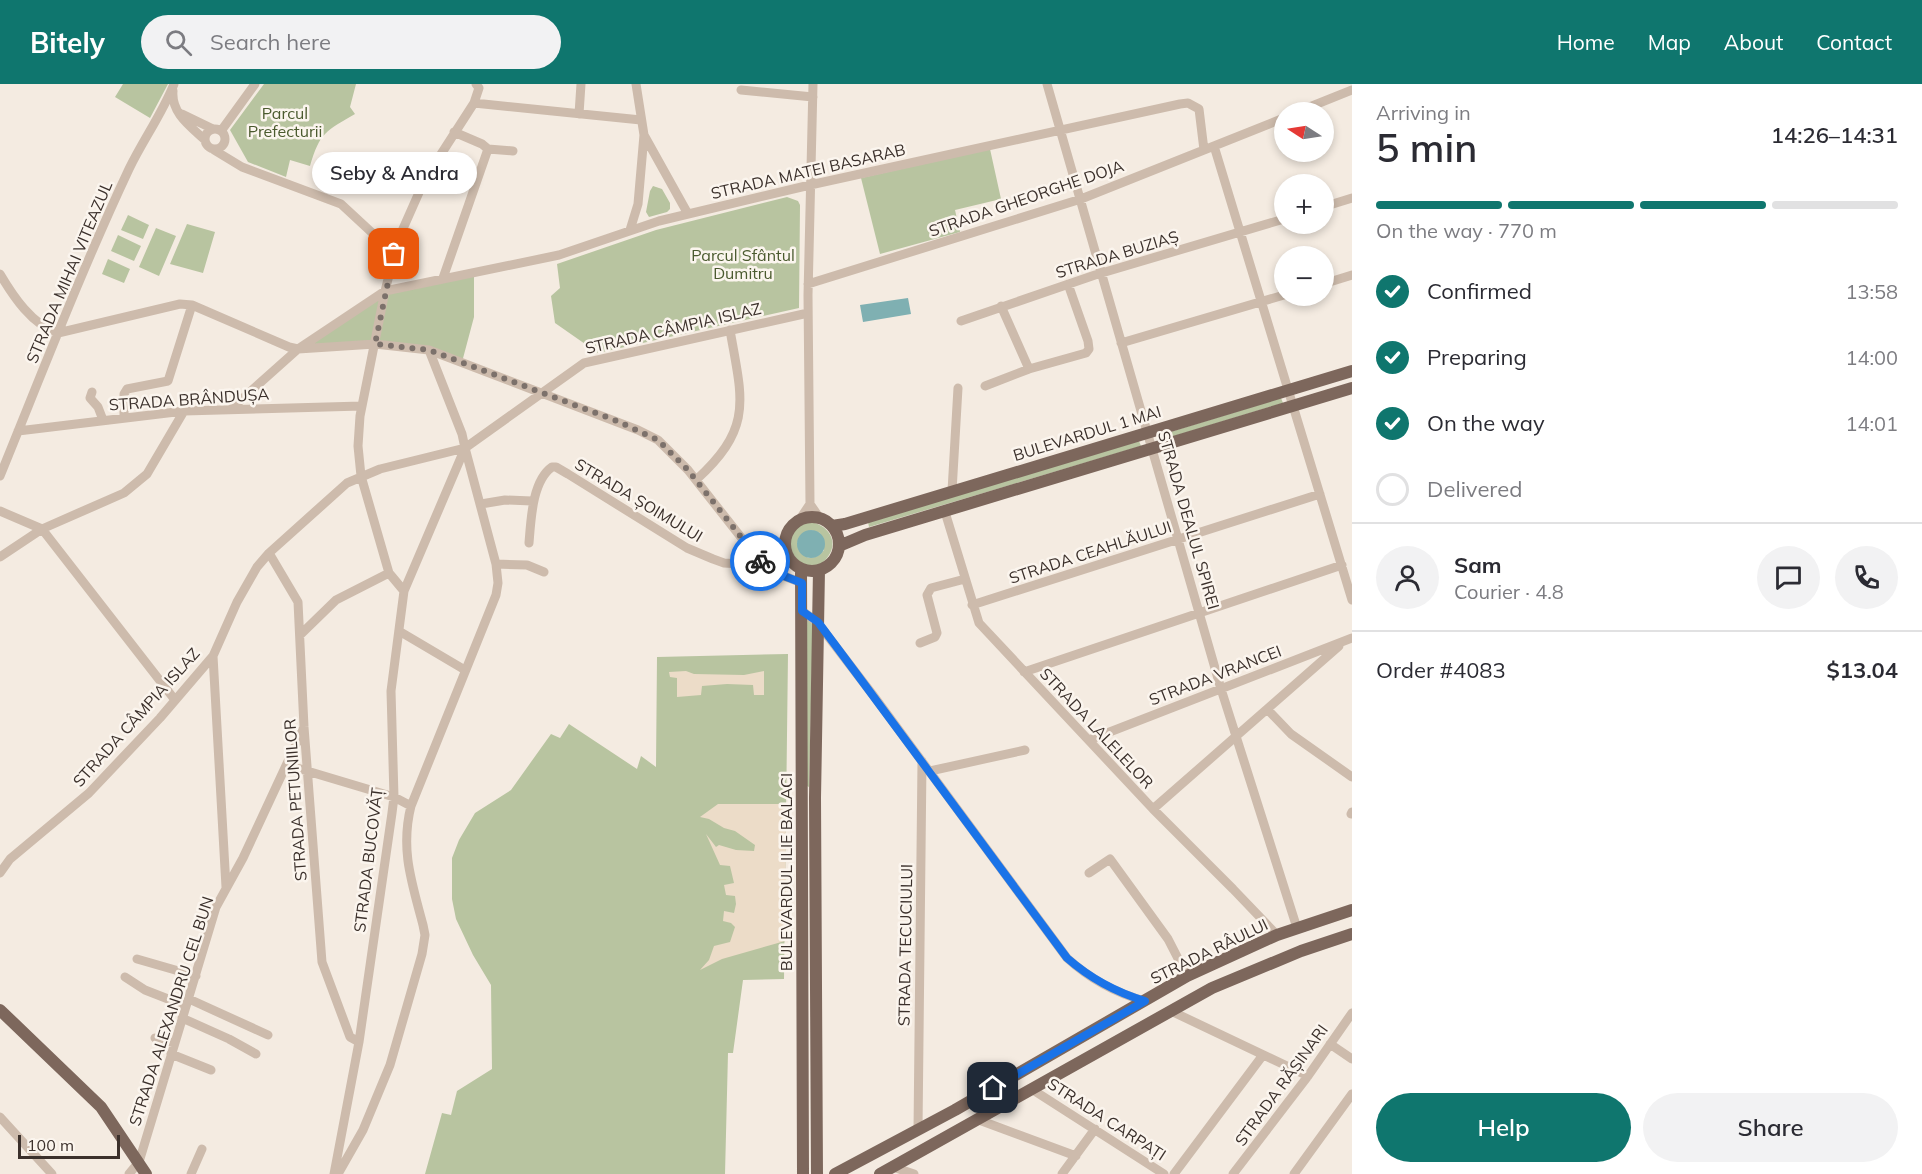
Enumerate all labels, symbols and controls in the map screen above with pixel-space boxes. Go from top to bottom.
search box [141,15,561,69]
text: Bitely [30,25,105,60]
icon: search [162,26,195,59]
text: Search here [210,28,331,56]
text: Home [1557,29,1615,55]
text: Map [1648,29,1691,55]
text: About [1724,29,1783,55]
text: Contact [1816,29,1892,55]
text: Arriving in [1376,100,1471,125]
north arrow [1274,102,1334,162]
map controls [1274,102,1334,306]
park label: Parcul Prefecturii [248,103,322,141]
text: 14:26–14:31 [1771,121,1898,149]
text: 5 min [1376,123,1477,172]
street label: STRADA MATEI BASARAB [709,139,907,203]
callout: Seby & Andra [312,152,476,194]
street label: STRADA GHEORGHE DOJA [926,155,1126,241]
text: Seby & Andra [330,160,459,185]
button: + [1274,174,1334,234]
street label: STRADA MIHAI VITEAZUL [22,178,117,366]
text: On the way · 770 m [1376,218,1557,243]
street label: STRADA BUZIAȘ [1053,226,1181,282]
pin [368,228,419,279]
icon: bag [377,237,410,270]
park label: Parcul Sfântul Dumitru [691,245,795,283]
button: − [1274,246,1334,306]
icon: check [1376,275,1409,308]
text: Confirmed [1427,277,1532,305]
text: 13:58 [1845,279,1898,304]
street label: STRADA CÂMPIA ISLAZ [583,298,763,358]
icon: check [1376,341,1409,374]
text: Preparing [1427,343,1527,371]
text: 14:00 [1845,345,1898,370]
street label: STRADA BRÂNDUȘA [108,383,270,415]
street label: BULEVARDUL 1 MAI [1011,401,1163,465]
icon: check [1376,407,1409,440]
text: On the way [1427,409,1545,437]
text: 14:01 [1845,411,1898,436]
street label: STRADA DEALUL SPIREI [1154,428,1224,612]
street label: STRADA ȘOIMULUI [571,454,707,546]
text: Delivered [1427,475,1522,503]
street label: STRADA CEAHLĂULUI [1006,516,1174,588]
courier [730,531,790,591]
icon: bike [744,545,777,578]
button: person [1376,546,1439,609]
button: chat [1757,546,1820,609]
button: phone [1835,546,1898,609]
text: Sam [1454,551,1502,579]
text: Courier · 4.8 [1454,579,1564,604]
street label: STRADA VRANCEI [1146,641,1284,709]
street label: STRADA CÂMPIA ISLAZ [68,643,204,791]
text: Order #4083 [1376,656,1506,684]
text: $13.04 [1827,656,1898,684]
street label: STRADA LALELELOR [1036,664,1158,792]
street label: STRADA PETUNIILOR [279,718,311,882]
street label: BULEVARDUL ILIE BALACI [776,773,796,971]
street label: STRADA BUCOVĂȚ [349,786,387,933]
street label: STRADA TECUCIULUI [894,864,916,1026]
street label: STRADA ALEXANDRU CEL BUN [124,894,218,1128]
street label: STRADA RÂULUI [1147,914,1271,988]
street label: STRADA RĂȘINARI [1230,1020,1332,1150]
pin [967,1062,1018,1113]
icon: home [976,1071,1009,1104]
street label: STRADA CARPAȚI [1044,1073,1170,1165]
button: Help [1376,1093,1631,1162]
button: Share [1643,1093,1898,1162]
scale bar [18,1132,120,1160]
text: 100 m [27,1135,74,1155]

